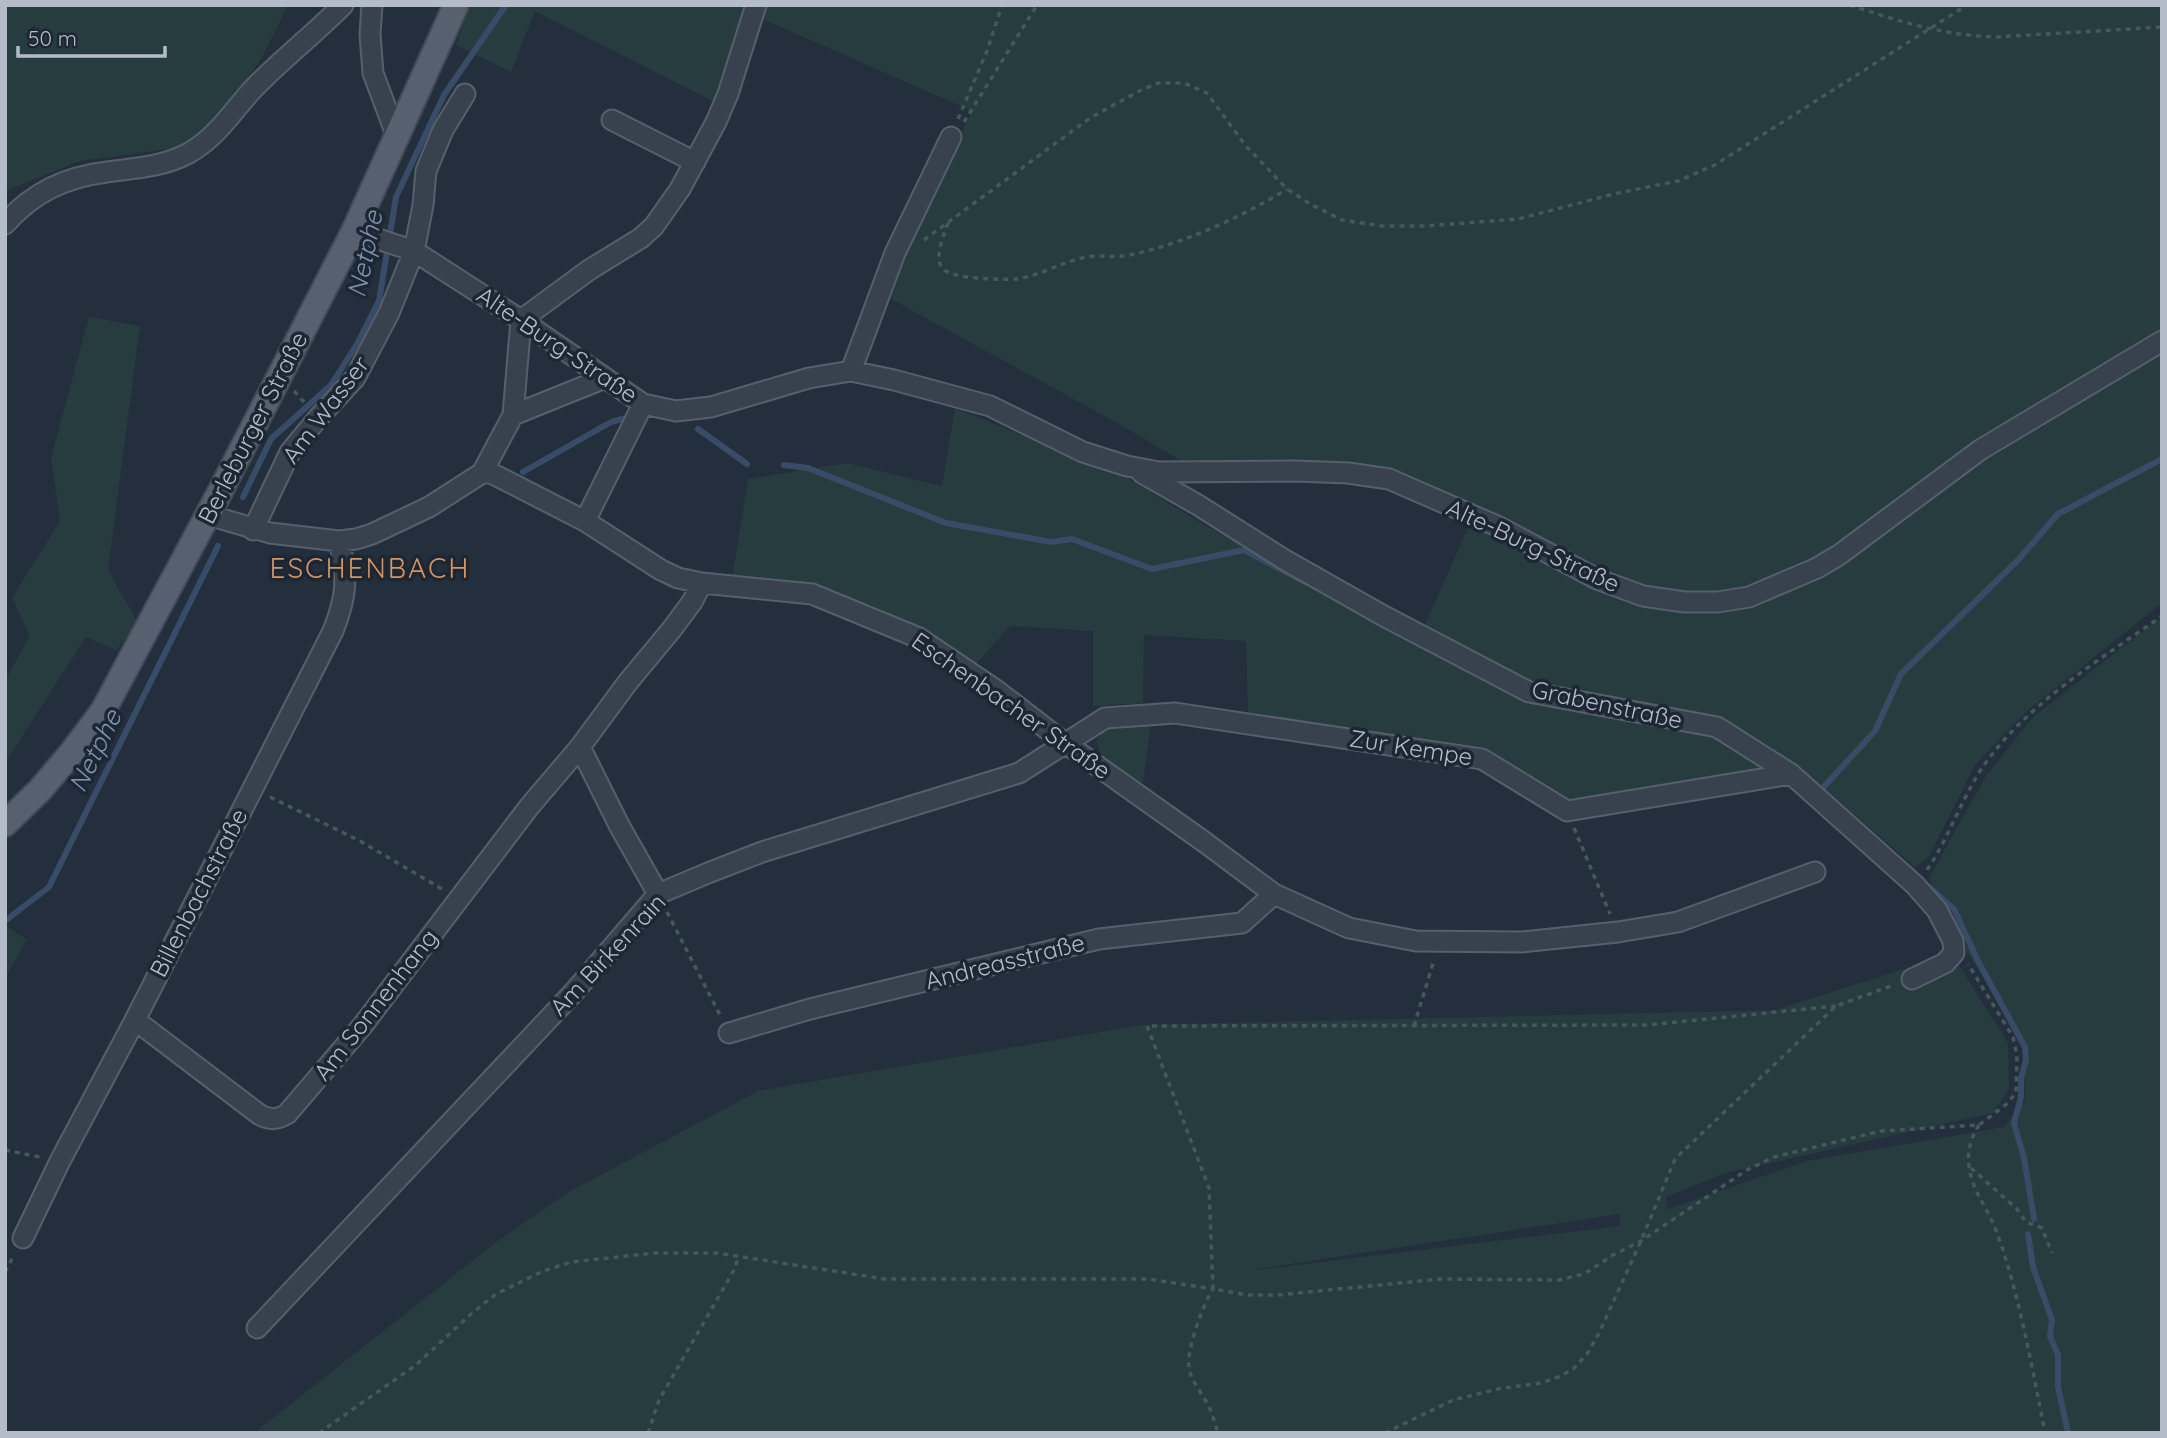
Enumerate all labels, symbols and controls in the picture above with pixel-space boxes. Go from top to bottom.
scale bar [18,14,164,58]
text: 50 m [28,25,77,51]
water label: Netphe [339,206,390,300]
street label: Alte-Burg-Straße [471,279,644,409]
street label: Berleburger Straße [191,327,313,529]
street label: Am Wasser [275,350,375,469]
street label: Alte-Burg-Straße [1442,492,1625,598]
district label: ESCHENBACH [269,550,471,585]
street label: Eschenbacher Straße [906,625,1117,785]
street label: Grabenstraße [1529,673,1685,735]
water label: Netphe [61,703,129,797]
street label: Zur Kempe [1348,722,1475,772]
street label: Billenbachstraße [143,803,254,982]
street label: Am Birkenrain [543,887,672,1022]
street label: Am Sonnenhang [307,923,444,1086]
street label: Andreasstraße [922,927,1088,995]

